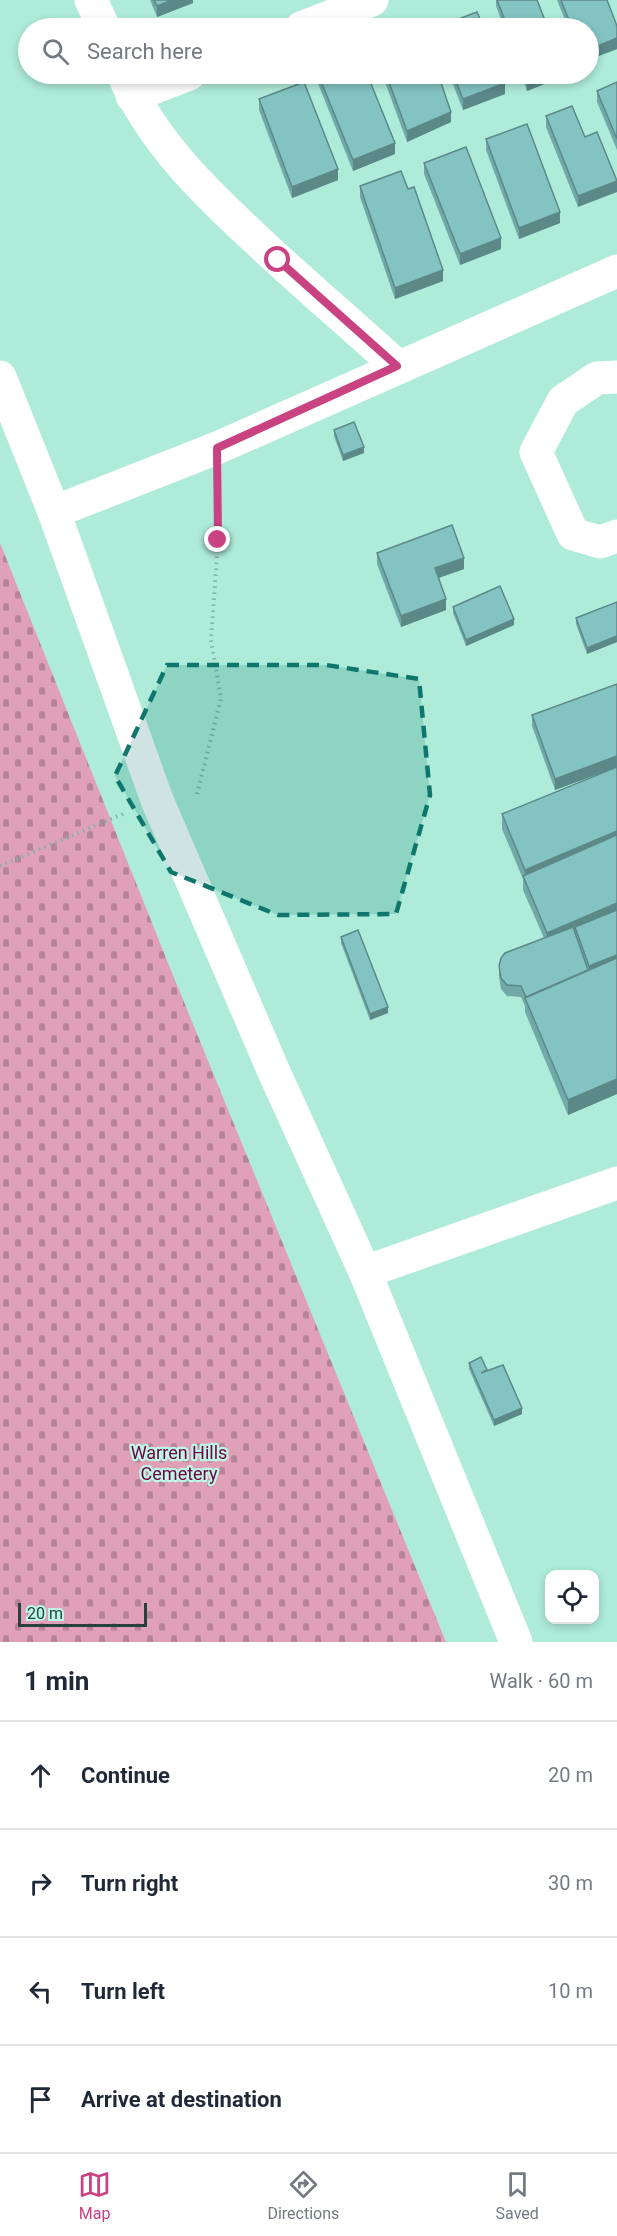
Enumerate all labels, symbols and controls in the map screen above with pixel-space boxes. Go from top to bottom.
search box [18,18,599,84]
icon: search [39,35,72,68]
text: Search here [87,39,203,64]
route start [264,246,290,272]
route end [204,526,230,552]
park label: Warren Hills Cemetery [131,1442,227,1484]
map controls [545,1570,599,1624]
button: locate [545,1570,599,1624]
scale bar [18,1600,147,1628]
text: 20 m [27,1604,63,1623]
text: 1 min [24,1666,89,1696]
text: Walk · 60 m [490,1669,593,1693]
icon: ahead [24,1759,57,1792]
text: Continue [81,1763,170,1788]
text: 20 m [548,1763,593,1787]
icon: right [24,1867,57,1900]
text: Turn right [81,1871,178,1896]
text: 30 m [548,1871,593,1895]
icon: left [24,1975,57,2008]
text: Turn left [81,1979,165,2004]
text: 10 m [548,1979,593,2003]
icon: arrive [24,2083,57,2116]
text: Arrive at destination [81,2087,282,2112]
tab: Map [78,2168,111,2223]
tab: Directions [267,2168,339,2223]
tab: Saved [496,2168,539,2223]

